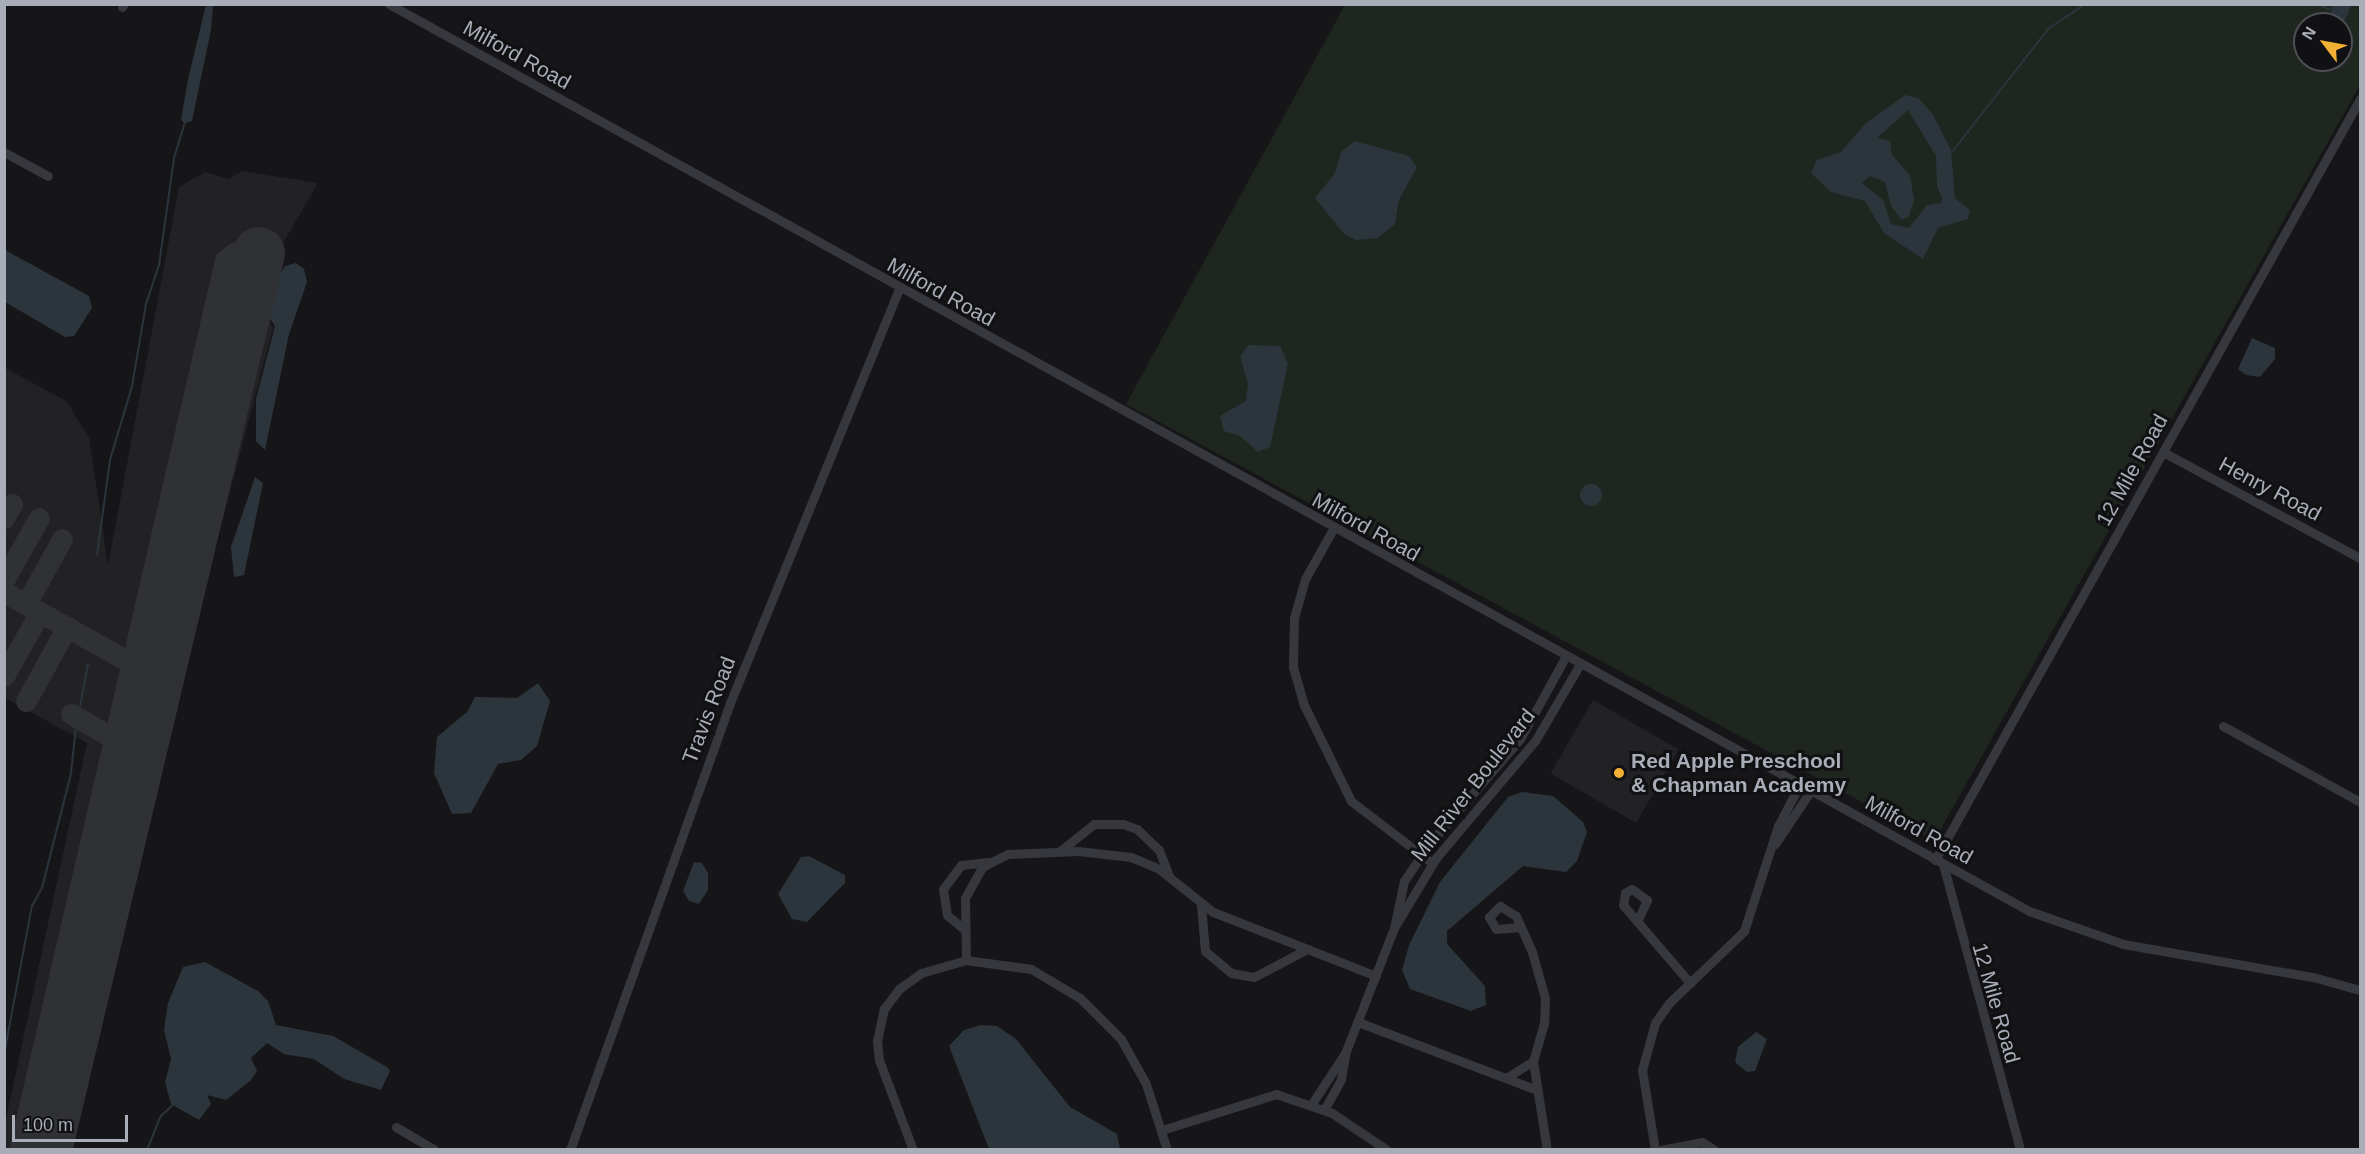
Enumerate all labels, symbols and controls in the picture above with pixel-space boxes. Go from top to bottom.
north arrow [2293,12,2353,72]
street label: Milford Road [459,15,575,95]
text: N [2299,24,2319,43]
street label: Milford Road [883,252,999,332]
street label: 12 Mile Road [2091,410,2173,530]
street label: Henry Road [2215,452,2325,526]
street label: Milford Road [1308,487,1424,567]
street label: Travis Road [677,653,741,767]
street label: Mill River Boulevard [1406,704,1540,866]
place label: Red Apple Preschool & Chapman Academy [1631,748,1847,798]
marker: Red Apple Preschool & Chapman Academy [1612,766,1626,780]
street label: Milford Road [1861,790,1977,870]
street label: 12 Mile Road [1967,940,2025,1066]
scale bar [15,1103,130,1141]
text: 100 m [23,1115,73,1135]

